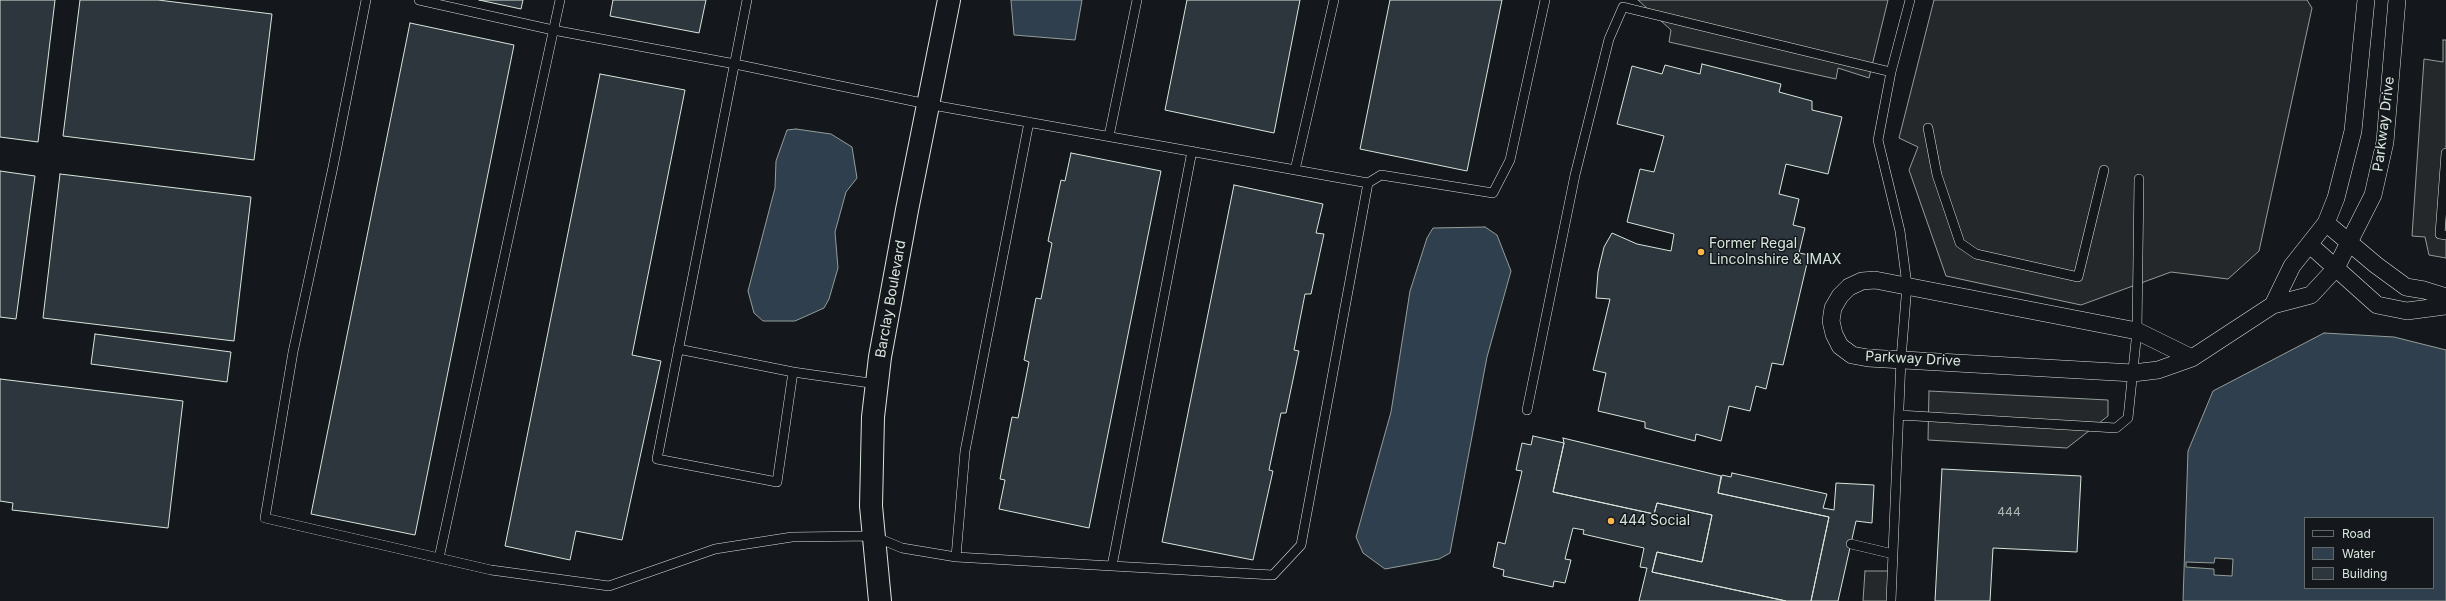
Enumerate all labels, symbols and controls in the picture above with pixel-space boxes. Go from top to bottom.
street label: Parkway Drive [2370,76,2398,172]
place label: Former Regal Lincolnshire & IMAX [1709,236,1841,268]
street label: Barclay Boulevard [872,239,910,359]
marker: Former Regal Lincolnshire & IMAX [1696,247,1706,257]
street label: Parkway Drive [1865,348,1961,370]
house number: 444 [1997,505,2021,519]
place label: 444 Social [1619,513,1690,529]
marker: 444 Social [1606,516,1616,526]
legend [2304,517,2434,589]
text: Road [2342,526,2371,541]
text: Water [2342,546,2375,561]
text: Building [2342,566,2387,581]

